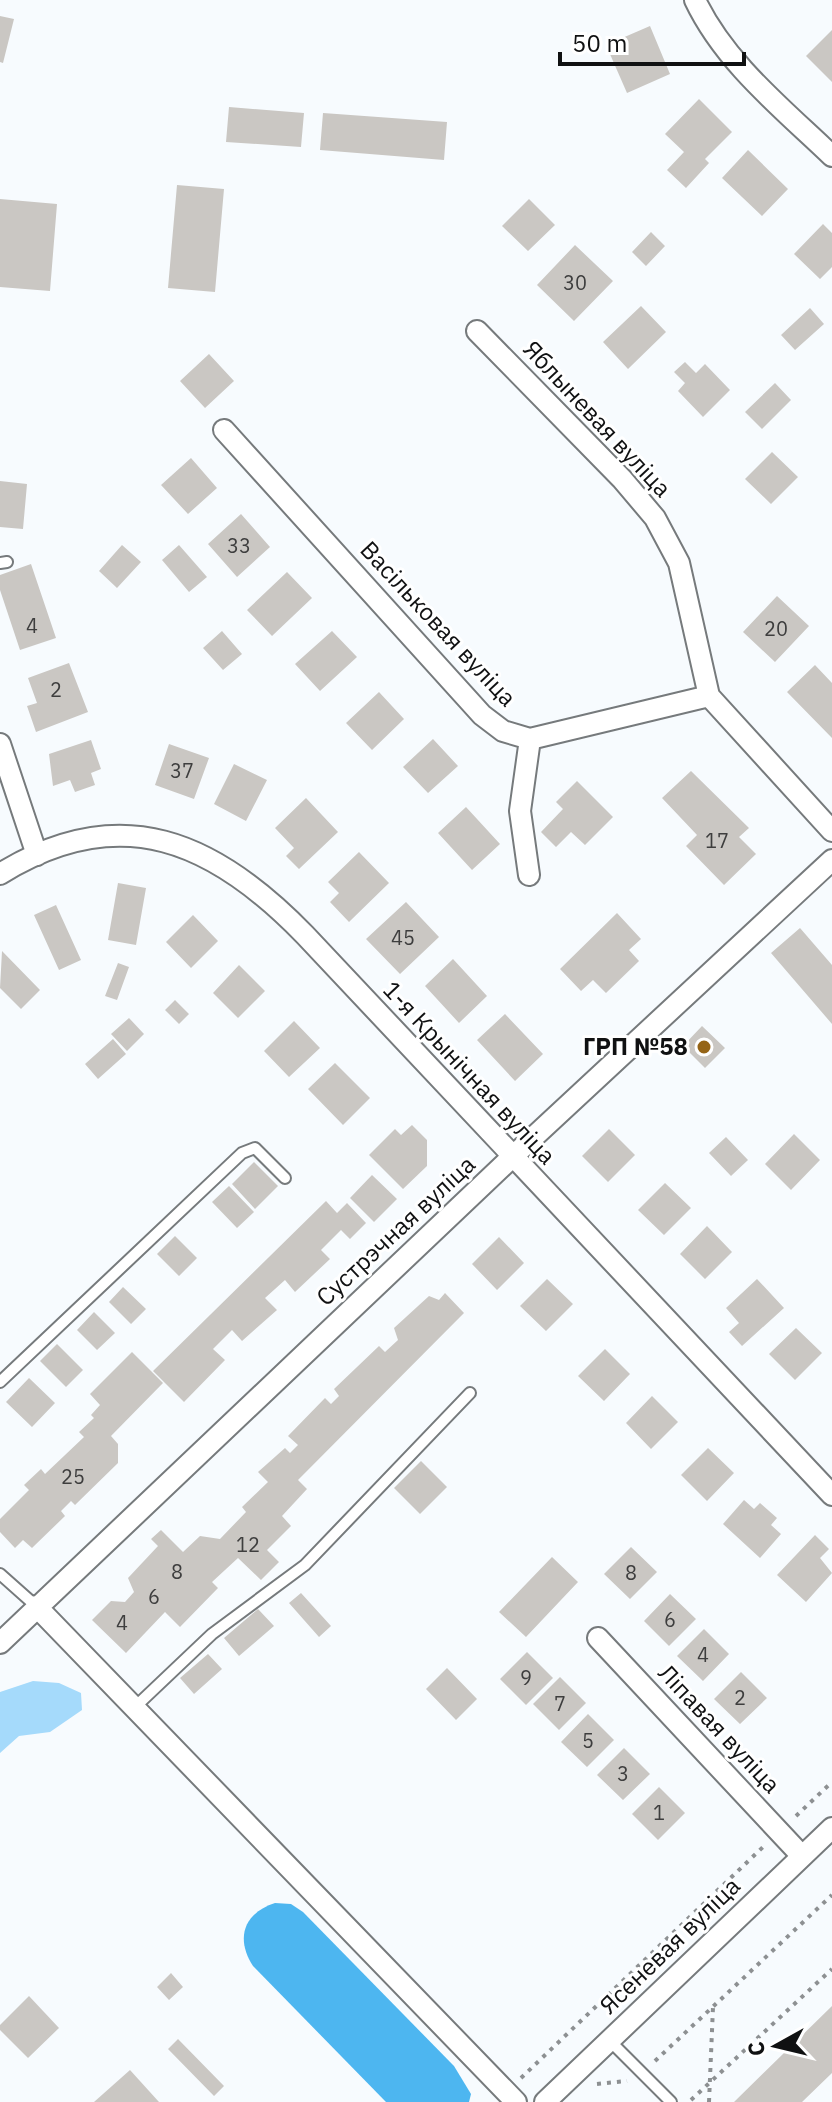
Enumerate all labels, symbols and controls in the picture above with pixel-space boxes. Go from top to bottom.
scale bar [560,16,744,66]
text: 50 m [572,27,627,59]
house number: 30 [563,269,587,296]
street label: Яблыневая вуліца [517,333,679,504]
house number: 33 [227,532,251,559]
street label: Васільковая вуліца [354,534,524,713]
house number: 4 [26,612,38,639]
house number: 20 [764,615,788,642]
house number: 2 [50,676,62,703]
house number: 37 [170,757,194,784]
house number: 17 [705,827,729,854]
house number: 45 [391,924,415,951]
street label: 1-я Крынічная вуліца [376,974,563,1171]
place label: ГРП №58 [583,1030,688,1062]
marker: ГРП №58 [695,1038,713,1056]
street label: Сустрэчная вуліца [309,1148,482,1312]
house number: 25 [61,1463,85,1490]
house number: 12 [236,1531,260,1558]
house number: 8 [171,1558,183,1585]
house number: 8 [625,1559,637,1586]
house number: 6 [148,1583,160,1610]
house number: 6 [664,1606,676,1633]
house number: 4 [116,1609,128,1636]
house number: 4 [697,1641,709,1668]
street label: Ліпавая вуліца [652,1657,788,1800]
house number: 9 [520,1664,532,1691]
house number: 2 [734,1684,746,1711]
house number: 7 [554,1690,566,1717]
house number: 5 [582,1727,594,1754]
house number: 3 [617,1760,629,1787]
house number: 1 [653,1799,665,1826]
street label: Ясеневая вуліца [592,1870,747,2021]
north arrow [736,2006,816,2086]
text: С [740,2040,771,2058]

